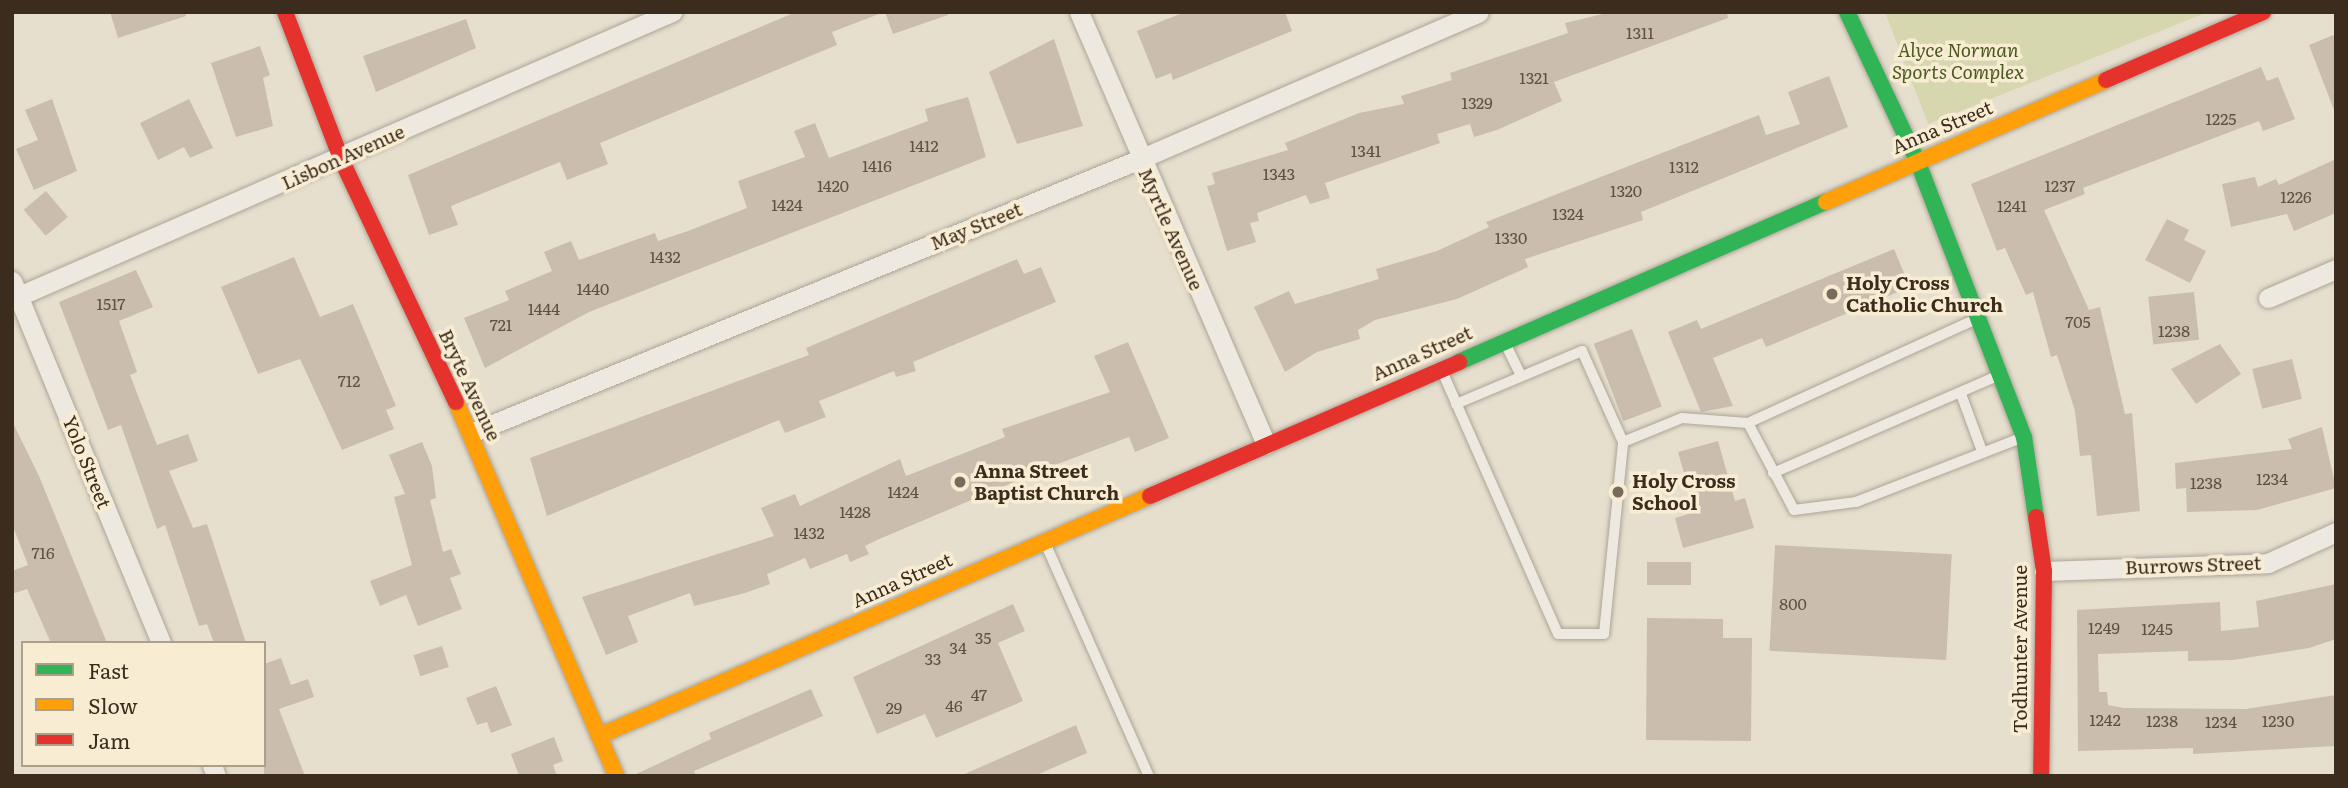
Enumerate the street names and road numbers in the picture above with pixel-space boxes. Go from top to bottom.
street label: Anna Street [1888,96,1996,158]
street label: Lisbon Avenue [278,120,408,194]
street label: Myrtle Avenue [1134,164,1208,294]
street label: May Street [927,197,1025,255]
street label: Anna Street [1369,321,1475,385]
street label: Bryte Avenue [434,326,506,444]
street label: Yolo Street [58,412,116,512]
street label: Anna Street [849,548,955,612]
street label: Burrows Street [2124,551,2262,579]
street label: Todhunter Avenue [2009,565,2031,733]

